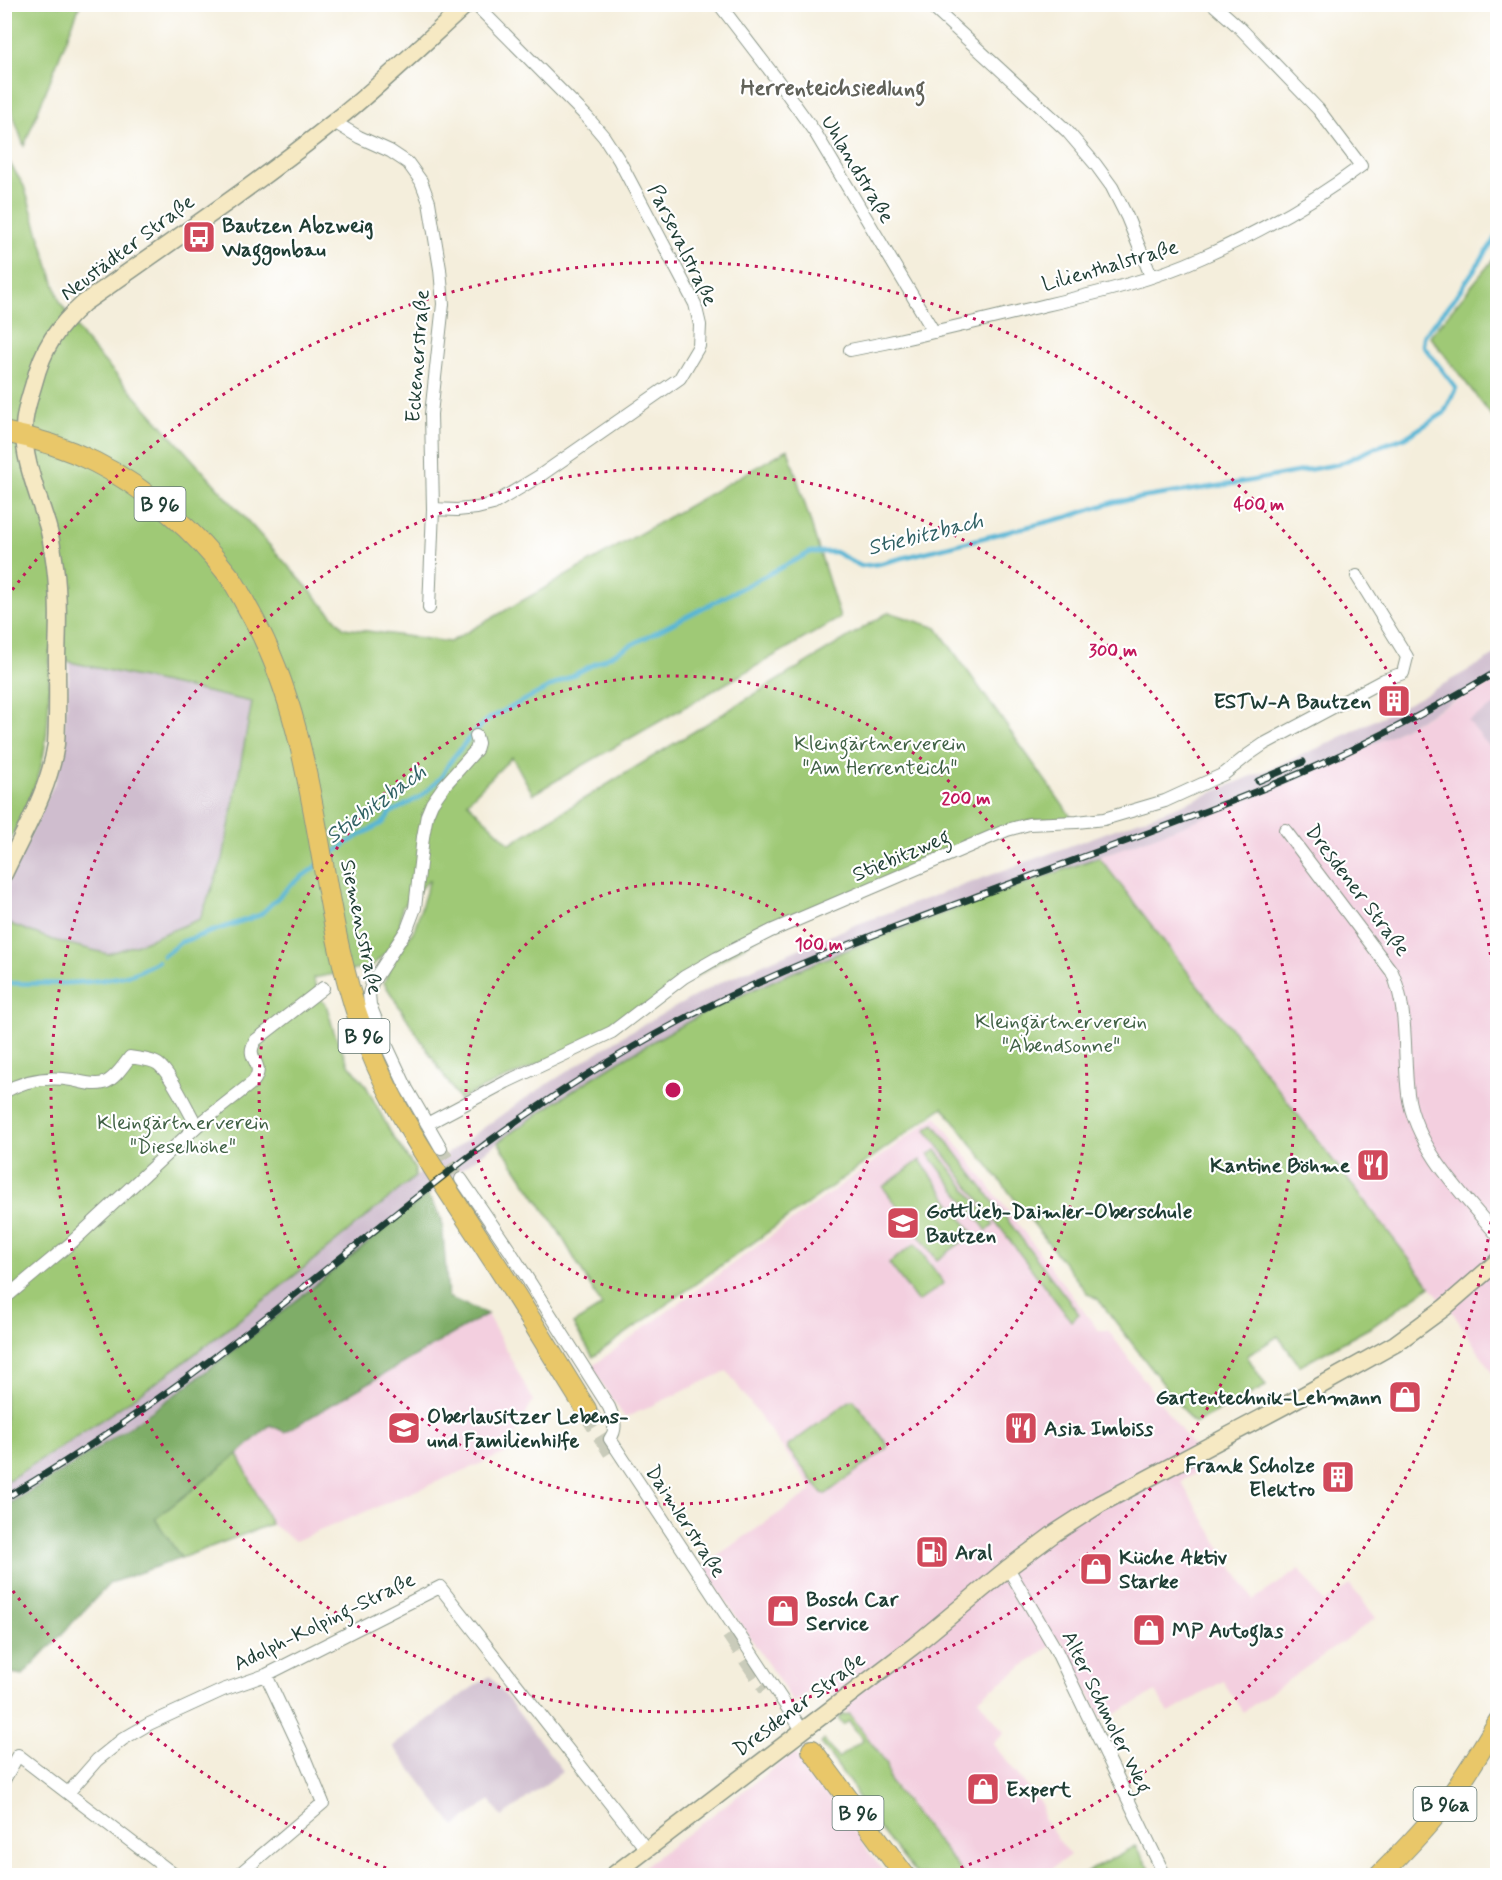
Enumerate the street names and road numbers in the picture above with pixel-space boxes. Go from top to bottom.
street label: Uhlandstraße [814,110,900,229]
street label: Parsevalstraße [640,180,724,311]
street label: Neustädter Straße [55,188,201,308]
street label: Lilienthalstraße [1039,233,1182,299]
street label: Eckenerstraße [399,289,437,424]
road number: B 96 [134,487,186,521]
street label: Dresdener Straße [1298,819,1416,962]
street label: Stiebitzweg [848,823,955,891]
street label: Siemensstraße [333,857,389,997]
road number: B 96 [338,1019,389,1053]
street label: Daimlerstraße [638,1460,732,1583]
street label: Adolph-Kolping-Straße [229,1566,421,1680]
street label: Alter Schmoler Weg [1053,1626,1158,1800]
street label: Dresdener Straße [728,1646,871,1764]
road number: B 96a [1414,1787,1476,1821]
road number: B 96 [832,1796,884,1830]

